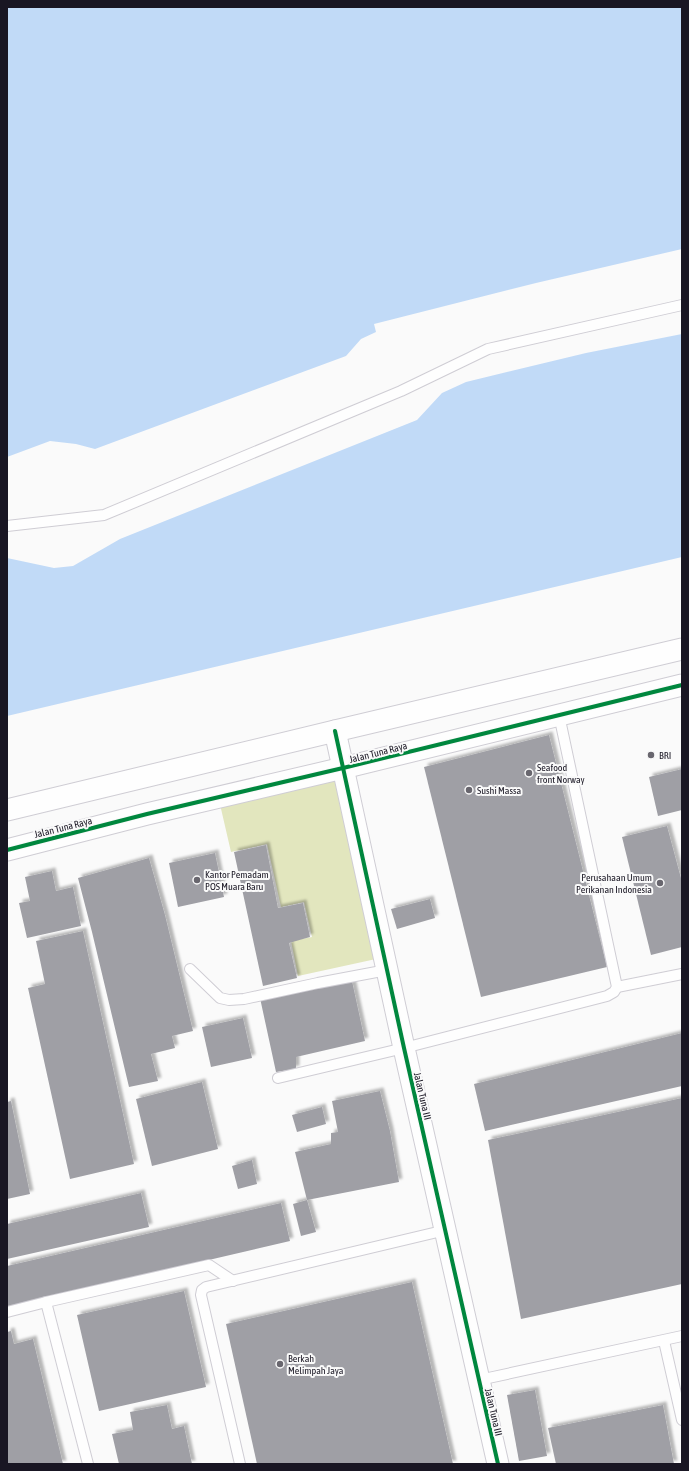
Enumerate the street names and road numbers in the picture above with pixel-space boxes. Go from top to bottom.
street label: Jalan Tuna Raya [348,740,409,765]
street label: Jalan Tuna Raya [33,815,94,840]
street label: Jalan Tuna III [412,1071,433,1121]
street label: Jalan Tuna III [483,1387,504,1437]

